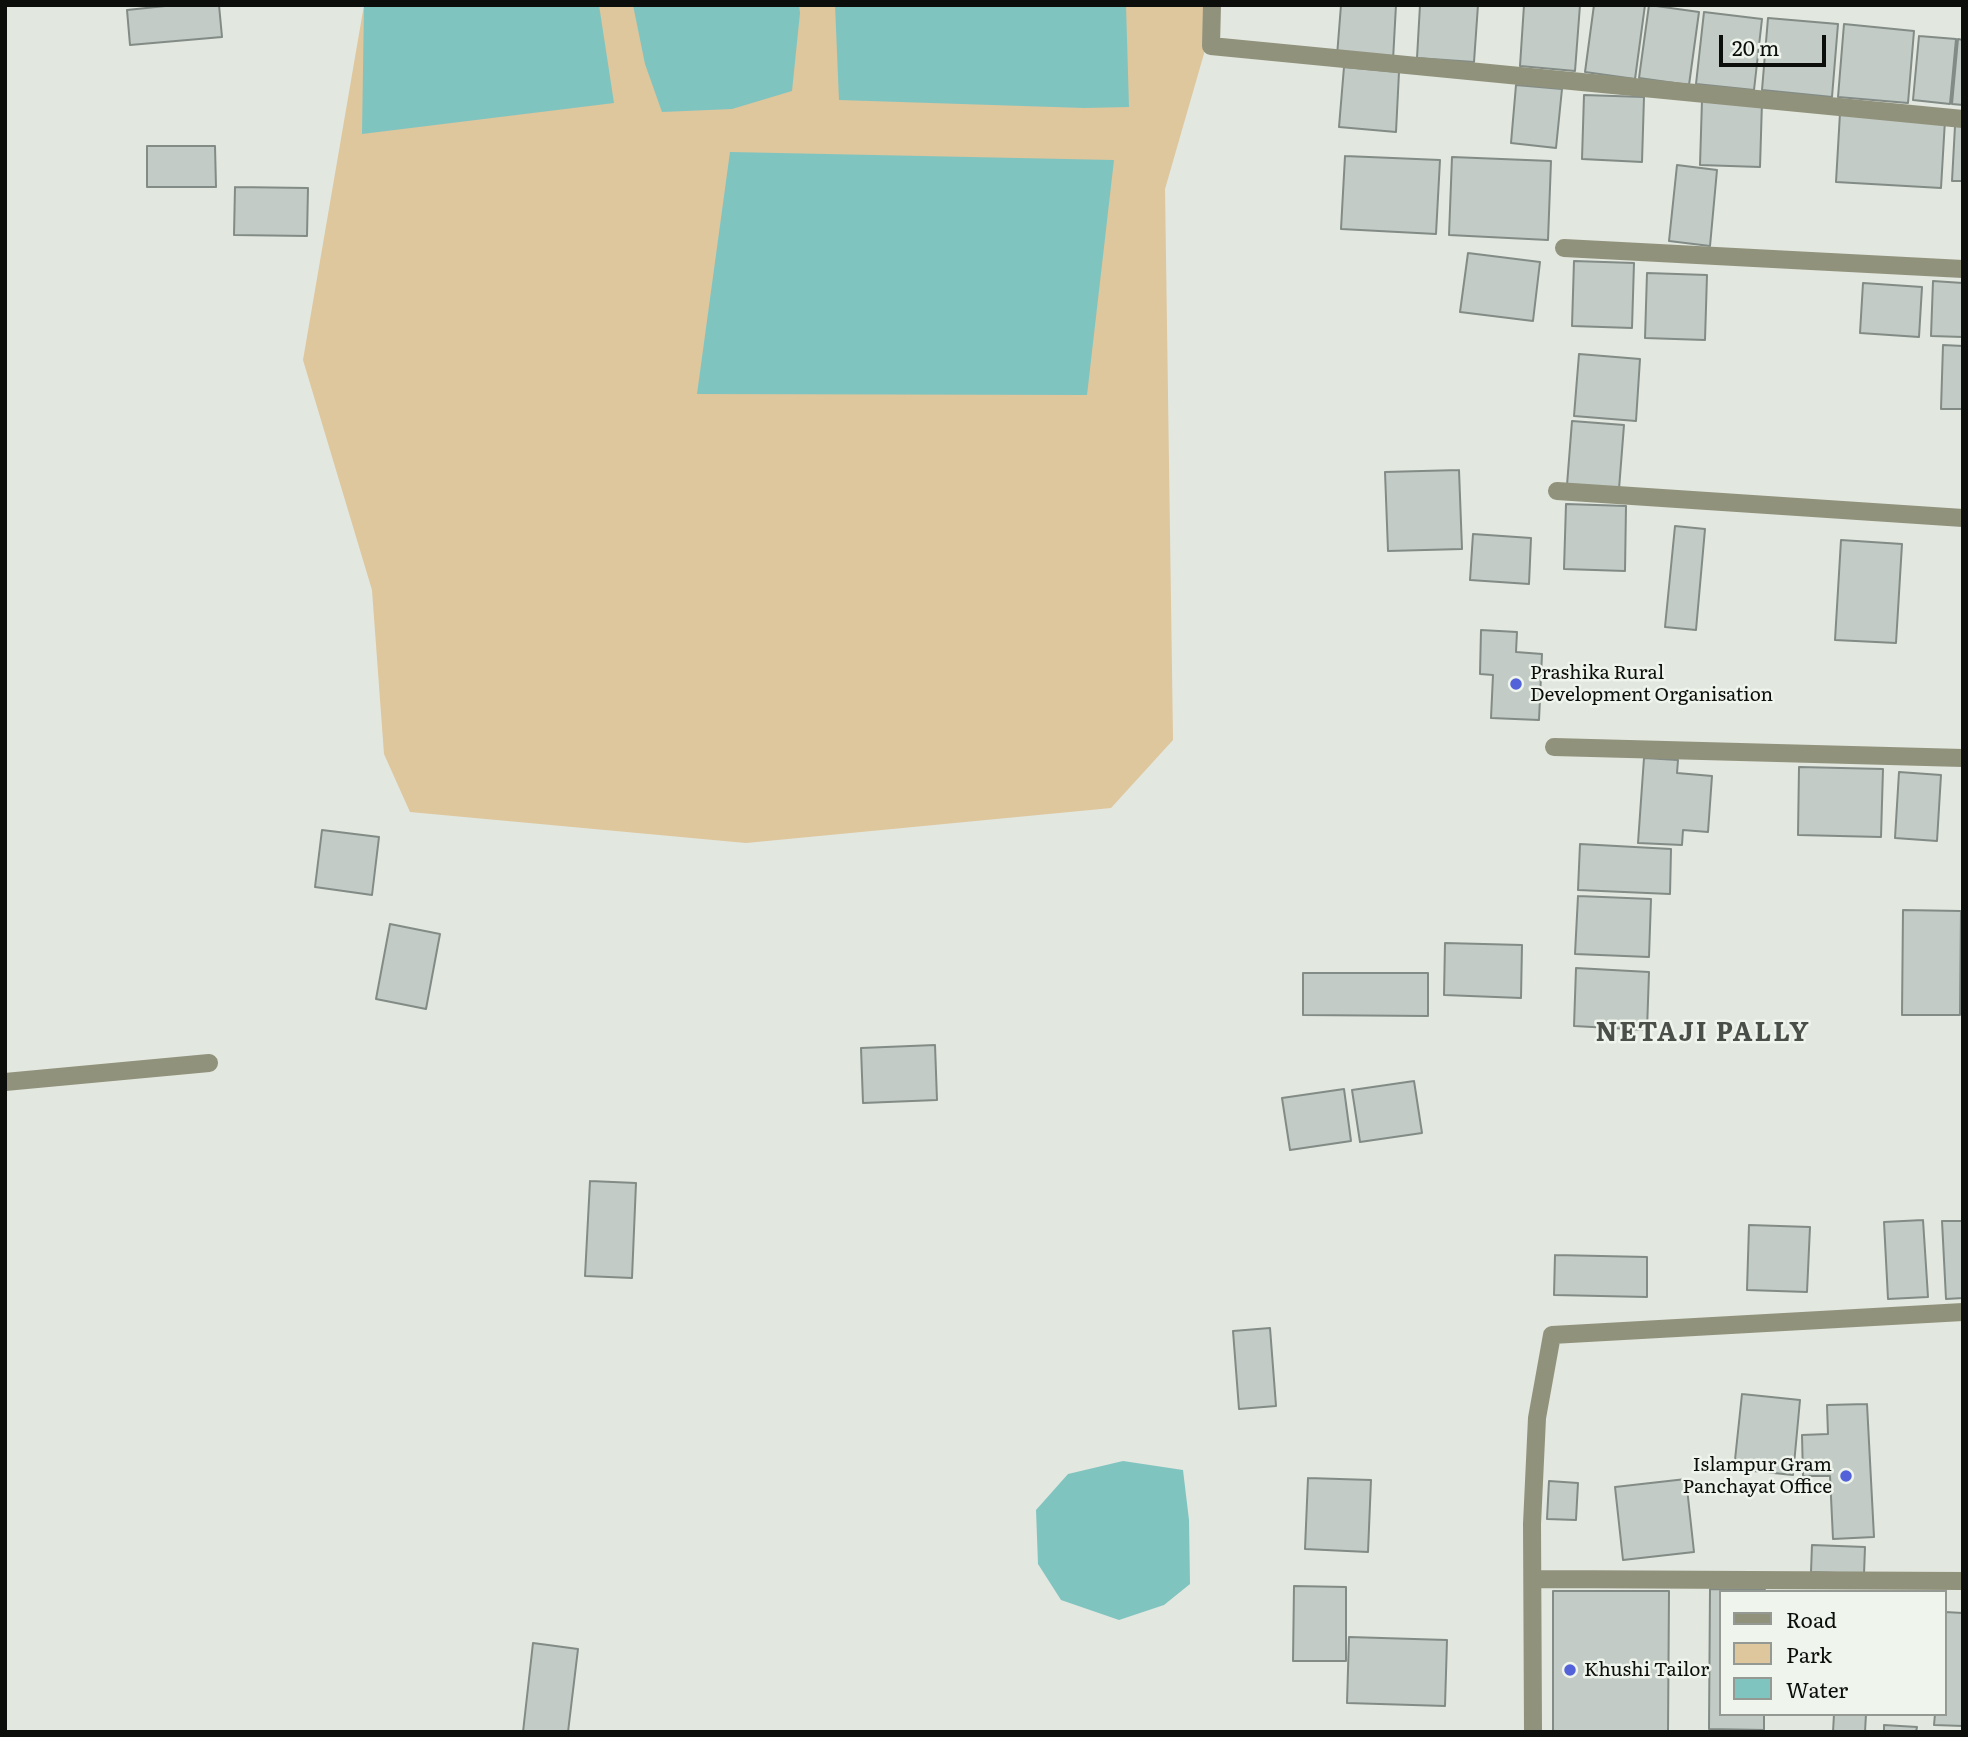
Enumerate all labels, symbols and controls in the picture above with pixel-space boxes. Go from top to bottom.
scale bar [1723,21,1830,65]
text: 20 m [1732,31,1779,62]
place label: Prashika Rural Development Organisation [1530,662,1773,706]
marker: Prashika Rural Development Organisation [1508,676,1524,692]
district label: NETAJI PALLY [1597,1017,1809,1049]
place label: Islampur Gram Panchayat Office [1683,1454,1832,1498]
marker: Islampur Gram Panchayat Office [1838,1468,1854,1484]
legend [1720,1590,1947,1716]
text: Road [1786,1603,1837,1634]
text: Park [1786,1638,1832,1669]
place label: Khushi Tailor [1584,1659,1709,1681]
marker: Khushi Tailor [1562,1662,1578,1678]
text: Water [1786,1673,1848,1704]

